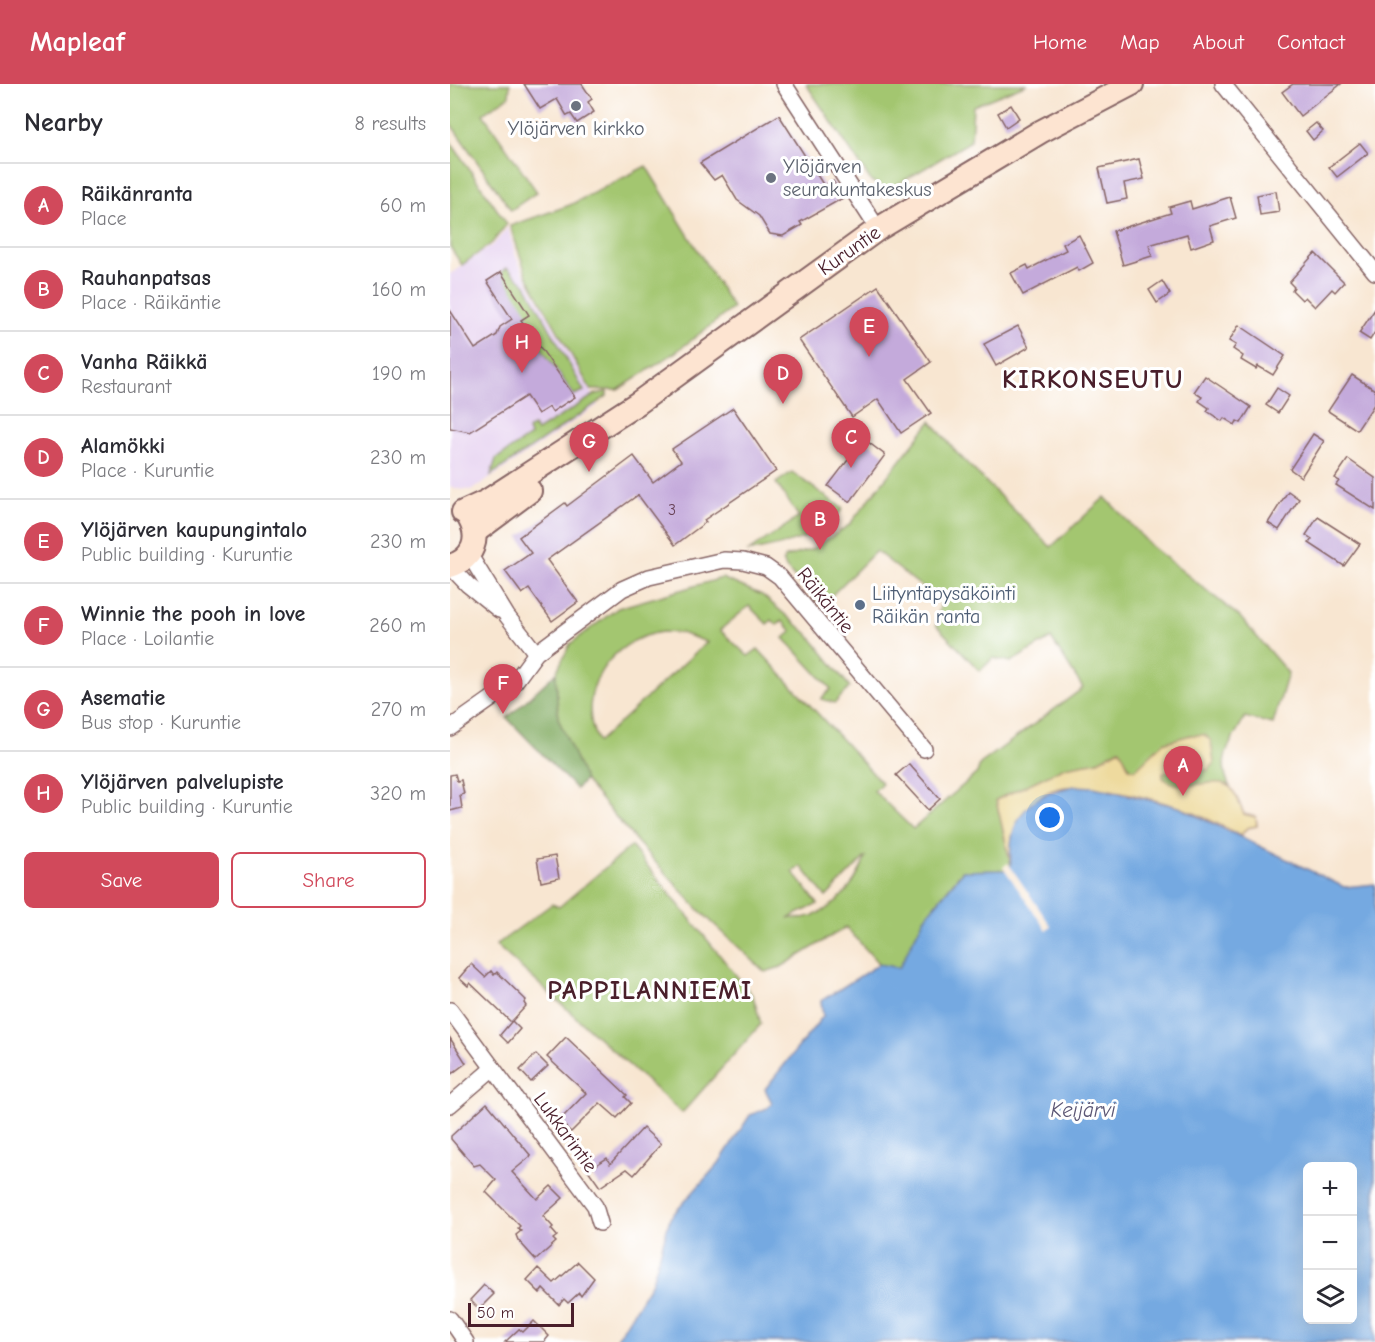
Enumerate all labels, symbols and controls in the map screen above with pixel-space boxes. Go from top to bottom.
text: Mapleaf [30,26,125,58]
text: Home [1033,30,1087,54]
text: Map [1120,30,1160,54]
text: About [1193,30,1244,54]
text: Contact [1277,30,1345,54]
marker: Ylöjärven kirkko [569,99,583,113]
text: Nearby [24,108,103,138]
text: 8 results [354,112,426,135]
place label: Ylöjärven kirkko [507,117,645,140]
place label: Ylöjärven seurakuntakeskus [783,155,932,201]
marker: Ylöjärven seurakuntakeskus [764,171,778,185]
text: Räikänranta [81,181,193,207]
text: A [38,194,49,217]
text: 60 m [380,194,426,217]
text: Place [81,207,127,230]
street label: Kuruntie [814,221,885,280]
text: Rauhanpatsas [81,265,211,291]
text: B [37,278,50,301]
text: 160 m [372,278,426,301]
text: Place · Räikäntie [81,291,221,314]
pin: E [850,308,888,357]
pin: H [502,324,542,373]
text: Vanha Räikkä [81,349,207,375]
pin: D [764,354,802,404]
text: C [37,362,50,385]
text: 190 m [372,362,426,385]
district label: KIRKONSEUTU [1002,365,1184,395]
text: Restaurant [81,375,171,398]
pin: C [832,418,870,468]
pin: G [570,422,608,472]
text: Alamökki [81,433,165,459]
text: D [37,446,50,469]
text: 230 m [370,446,426,469]
text: Place · Kuruntie [81,459,214,482]
pin: B [800,500,839,550]
house number: 3 [668,501,676,519]
text: Ylöjärven kaupungintalo [81,517,307,543]
text: E [38,530,49,553]
text: 230 m [370,530,426,553]
text: Public building · Kuruntie [81,543,293,566]
street label: Räikäntie [792,563,859,638]
place label: Liityntäpysäköinti Räikän ranta [872,582,1016,628]
marker: Liityntäpysäköinti Räikän ranta [853,598,867,612]
text: Winnie the pooh in love [81,601,305,627]
text: F [38,614,49,637]
text: 260 m [369,614,426,637]
text: Place · Loilantie [81,627,214,650]
pin: F [484,664,522,714]
text: Asematie [81,685,165,711]
text: G [36,698,51,721]
text: 270 m [371,698,426,721]
text: Bus stop · Kuruntie [81,711,241,734]
pin: A [1164,746,1202,796]
text: Ylöjärven palvelupiste [81,769,284,795]
text: H [36,782,51,805]
text: 320 m [370,782,426,805]
text: Public building · Kuruntie [81,795,293,818]
your location [1035,803,1064,832]
button: Save [24,852,219,908]
button: Share [231,852,426,908]
district label: PAPPILANNIEMI [547,976,753,1006]
street label: Lukkarintie [529,1088,602,1177]
water label: Keijärvi [1050,1098,1116,1122]
map controls [1303,1162,1357,1324]
button: + [1303,1162,1357,1216]
button: − [1303,1216,1357,1270]
button: layers [1303,1270,1357,1324]
scale bar [468,1300,574,1328]
text: 50 m [477,1304,514,1322]

